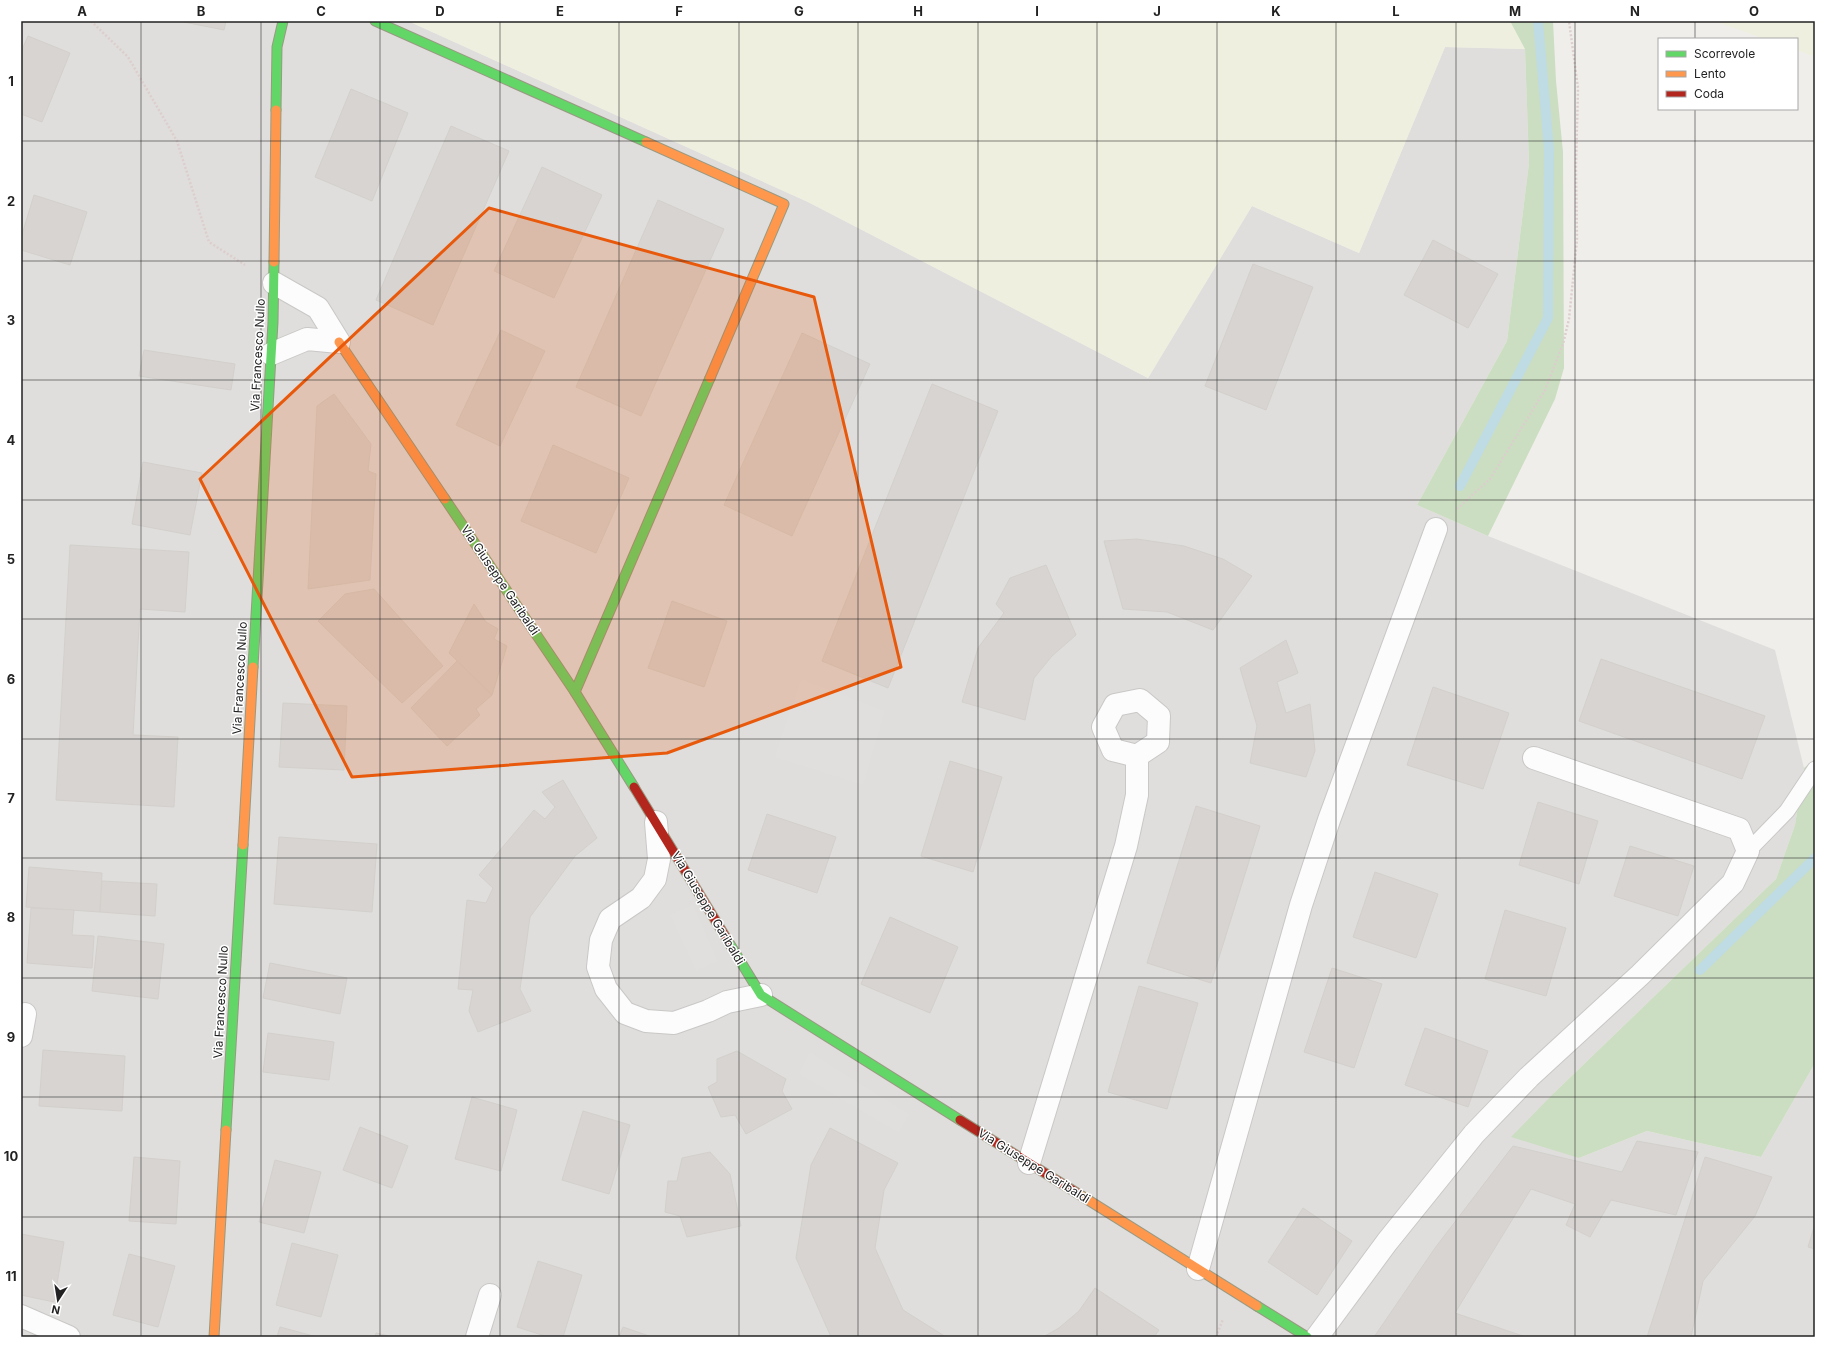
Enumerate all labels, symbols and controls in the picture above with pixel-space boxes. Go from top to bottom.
text: A [77,3,87,19]
text: B [197,3,206,19]
text: C [316,3,326,19]
text: D [435,3,445,19]
text: E [556,3,564,19]
text: F [675,3,683,19]
text: G [794,3,804,19]
text: H [913,3,923,19]
text: I [1035,3,1039,19]
text: J [1153,3,1161,19]
text: K [1271,3,1281,19]
text: L [1392,3,1400,19]
text: M [1509,3,1521,19]
text: N [1630,3,1640,19]
text: O [1749,3,1759,19]
legend [1658,38,1798,110]
text: Scorrevole [1694,46,1755,61]
text: Lento [1694,66,1726,81]
text: 1 [8,73,14,89]
text: Coda [1694,86,1724,101]
text: 2 [7,193,15,209]
street label: Via Francesco Nullo [247,298,268,412]
text: 3 [7,312,15,328]
text: 4 [7,432,16,448]
street label: Via Giuseppe Garibaldi [458,522,543,638]
text: 5 [7,551,15,567]
street label: Via Francesco Nullo [229,621,250,735]
text: 6 [7,671,15,687]
text: 7 [7,790,15,806]
street label: Via Giuseppe Garibaldi [669,848,748,967]
text: 8 [7,909,15,925]
street label: Via Francesco Nullo [210,945,231,1059]
text: 9 [7,1029,15,1045]
street label: Via Giuseppe Garibaldi [975,1125,1093,1206]
text: 10 [4,1148,18,1164]
text: 11 [5,1268,17,1284]
north arrow [38,1280,78,1320]
text: N [50,1302,61,1318]

